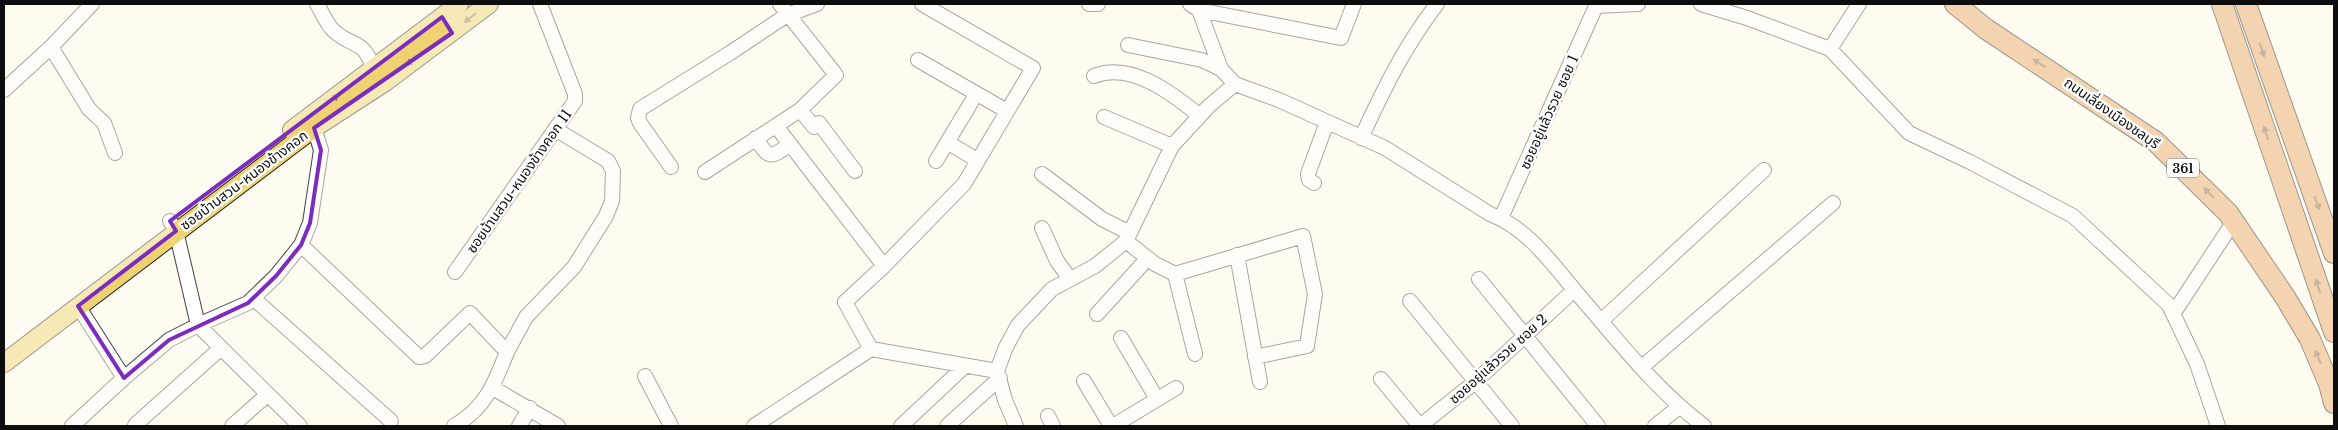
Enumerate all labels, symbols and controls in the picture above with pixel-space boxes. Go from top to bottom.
one-way arrow [464,13,477,24]
one-way arrow [2259,42,2266,57]
street label: ซอยอยู่แล้วรวย ซอย 1 [1516,52,1582,172]
one-way arrow [406,56,419,66]
one-way arrow [2032,58,2046,67]
street label: ถนนเลี่ยงเมืองชลบุรี [2061,72,2164,153]
one-way arrow [326,94,340,104]
street label: ซอยบ้านสวน-หนองข้างคอก 11 [462,106,576,256]
one-way arrow [2262,125,2269,140]
street label: ซอยบ้านสวน-หนองข้างคอก [177,126,311,234]
road number: 361 [2167,158,2199,178]
one-way arrow [2203,188,2215,200]
one-way arrow [2313,196,2321,211]
one-way arrow [2314,279,2321,294]
street label: ซอยอยู่แล้วรวย ซอย 2 [1445,310,1551,408]
one-way arrow [2313,350,2321,364]

